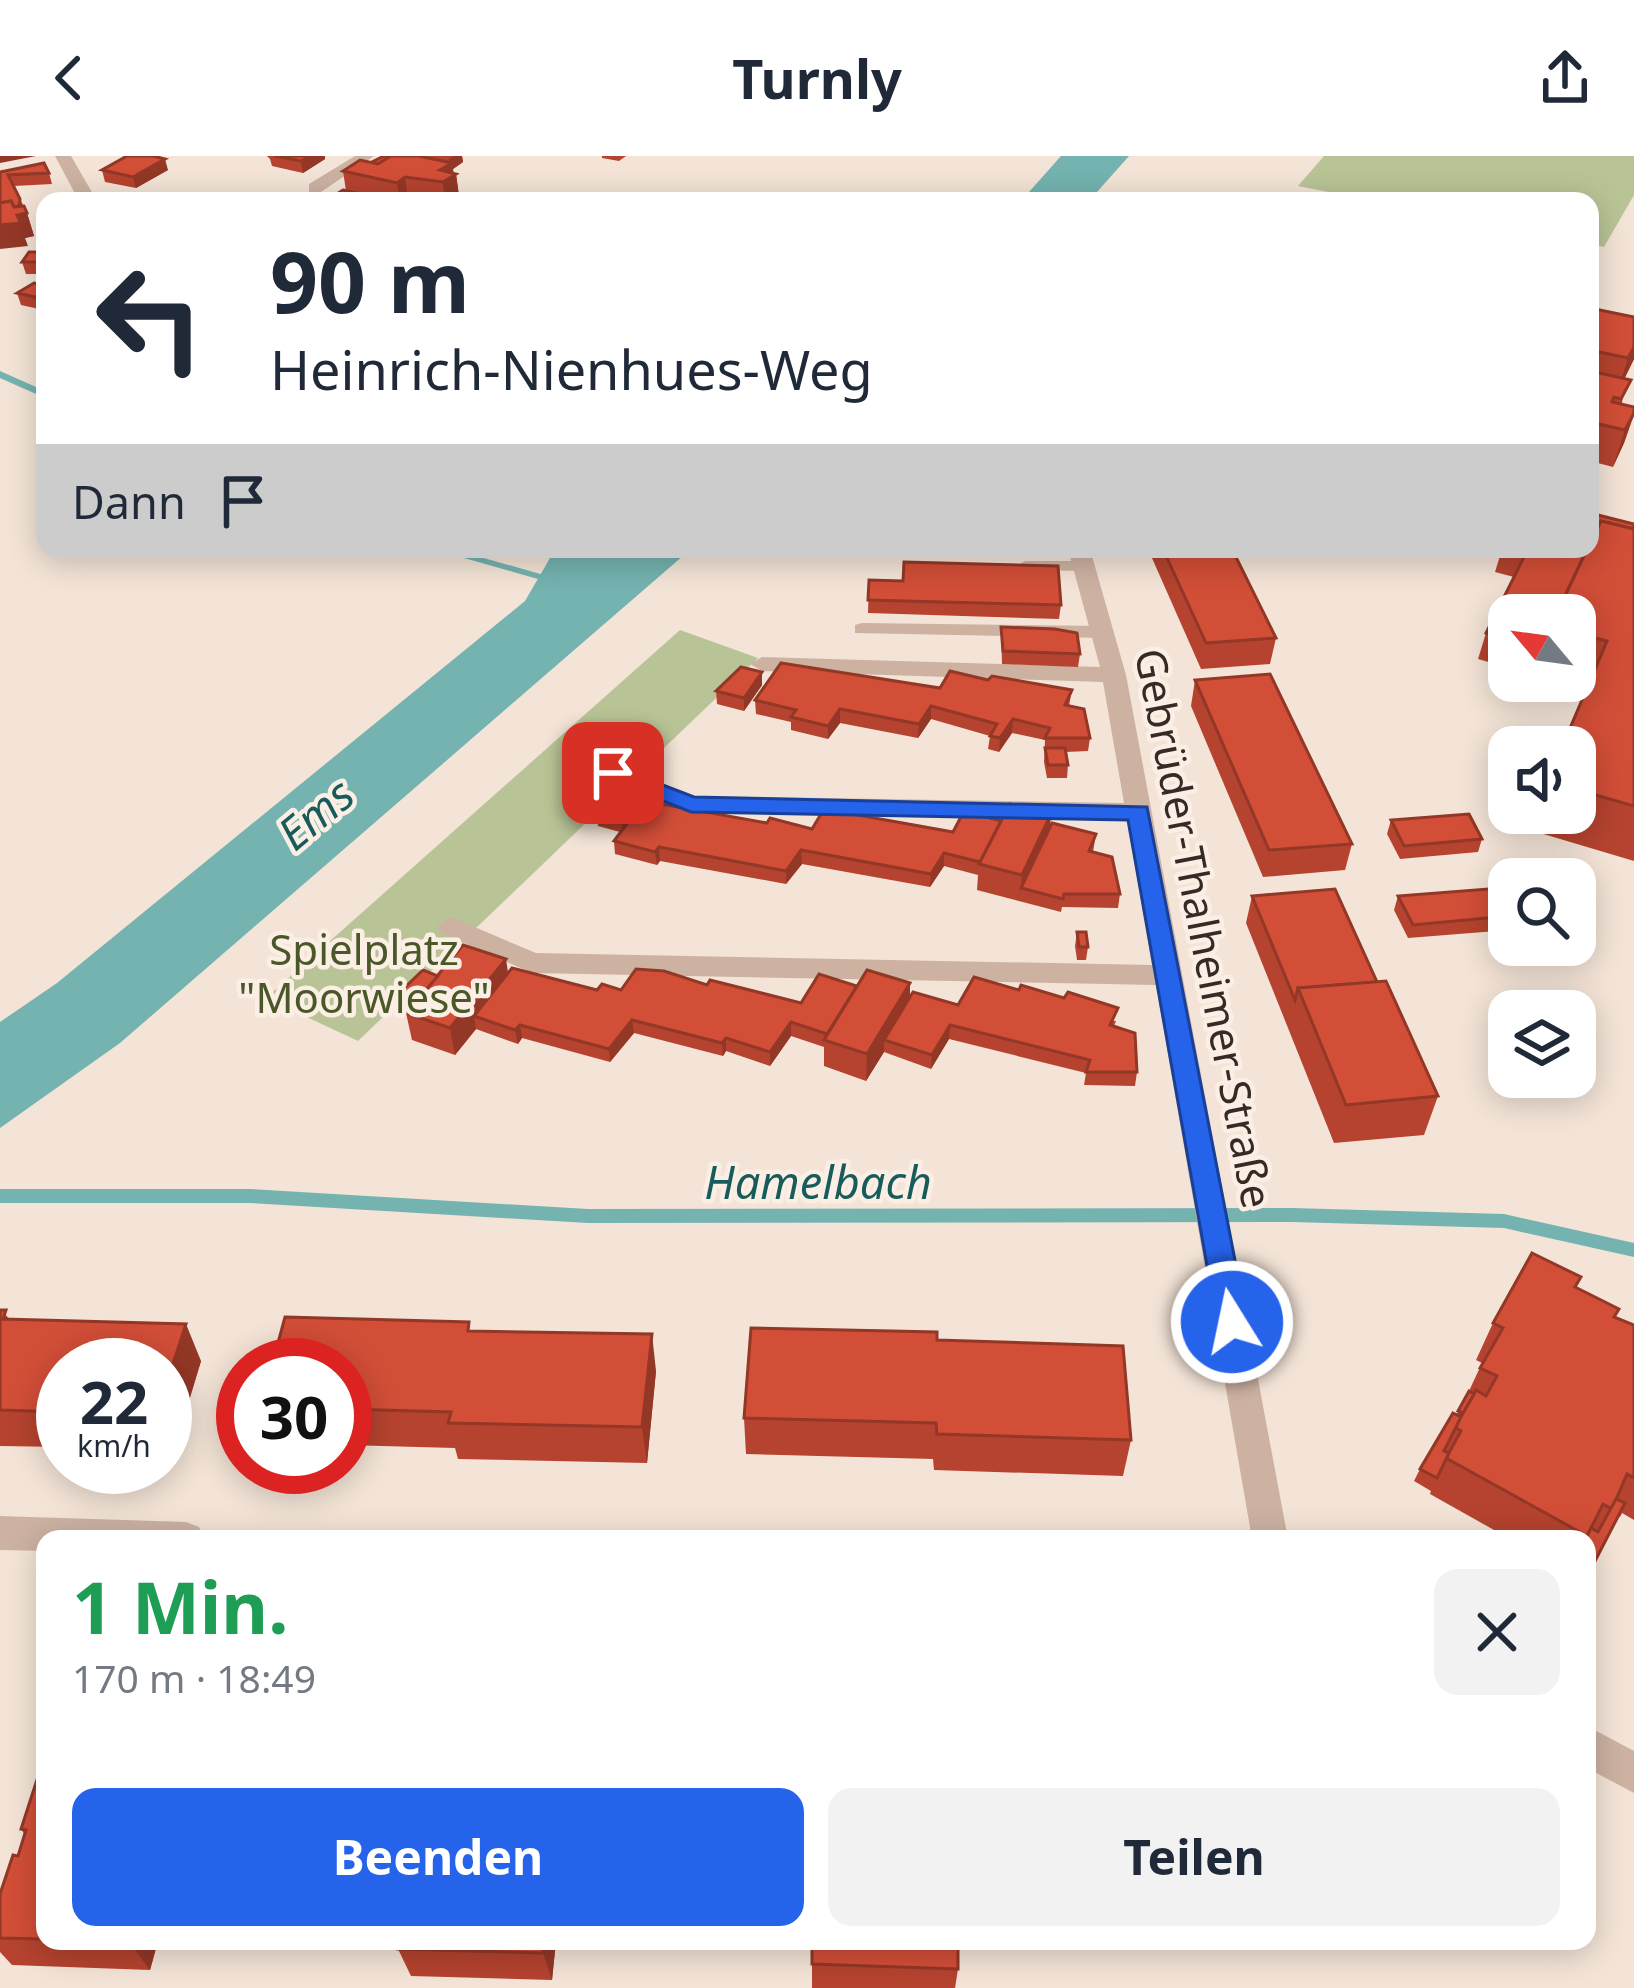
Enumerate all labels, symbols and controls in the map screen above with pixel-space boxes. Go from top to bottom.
text: Turnly [732,41,902,115]
icon: back [36,45,102,111]
icon: share [1532,45,1598,111]
text: 90 m [270,223,470,338]
icon: left [72,240,228,396]
text: Heinrich-Nienhues-Weg [270,332,873,406]
icon: arrive [210,468,276,534]
text: Dann [72,471,186,532]
north arrow [1488,594,1596,702]
map controls [1488,594,1596,1098]
street label: Gebrüder-Thalheimer-Straße [1123,643,1287,1213]
pin [562,722,664,824]
button: sound [1488,726,1596,834]
icon: arrive [580,740,646,806]
water label: Ems [264,763,366,863]
button: search [1488,858,1596,966]
park label: Spielplatz "Moorwiese" [238,920,490,1025]
button: layers [1488,990,1596,1098]
water label: Hamelbach [704,1151,932,1212]
position arrow [1169,1259,1295,1385]
speed limit sign: 30 [216,1338,372,1494]
text: 22 [80,1360,148,1442]
text: km/h [77,1425,151,1466]
text: 1 Min. [72,1557,288,1655]
button: close [1434,1569,1560,1695]
text: 170 m · 18:49 [72,1651,316,1704]
button: Beenden [72,1788,804,1926]
button: Teilen [828,1788,1560,1926]

